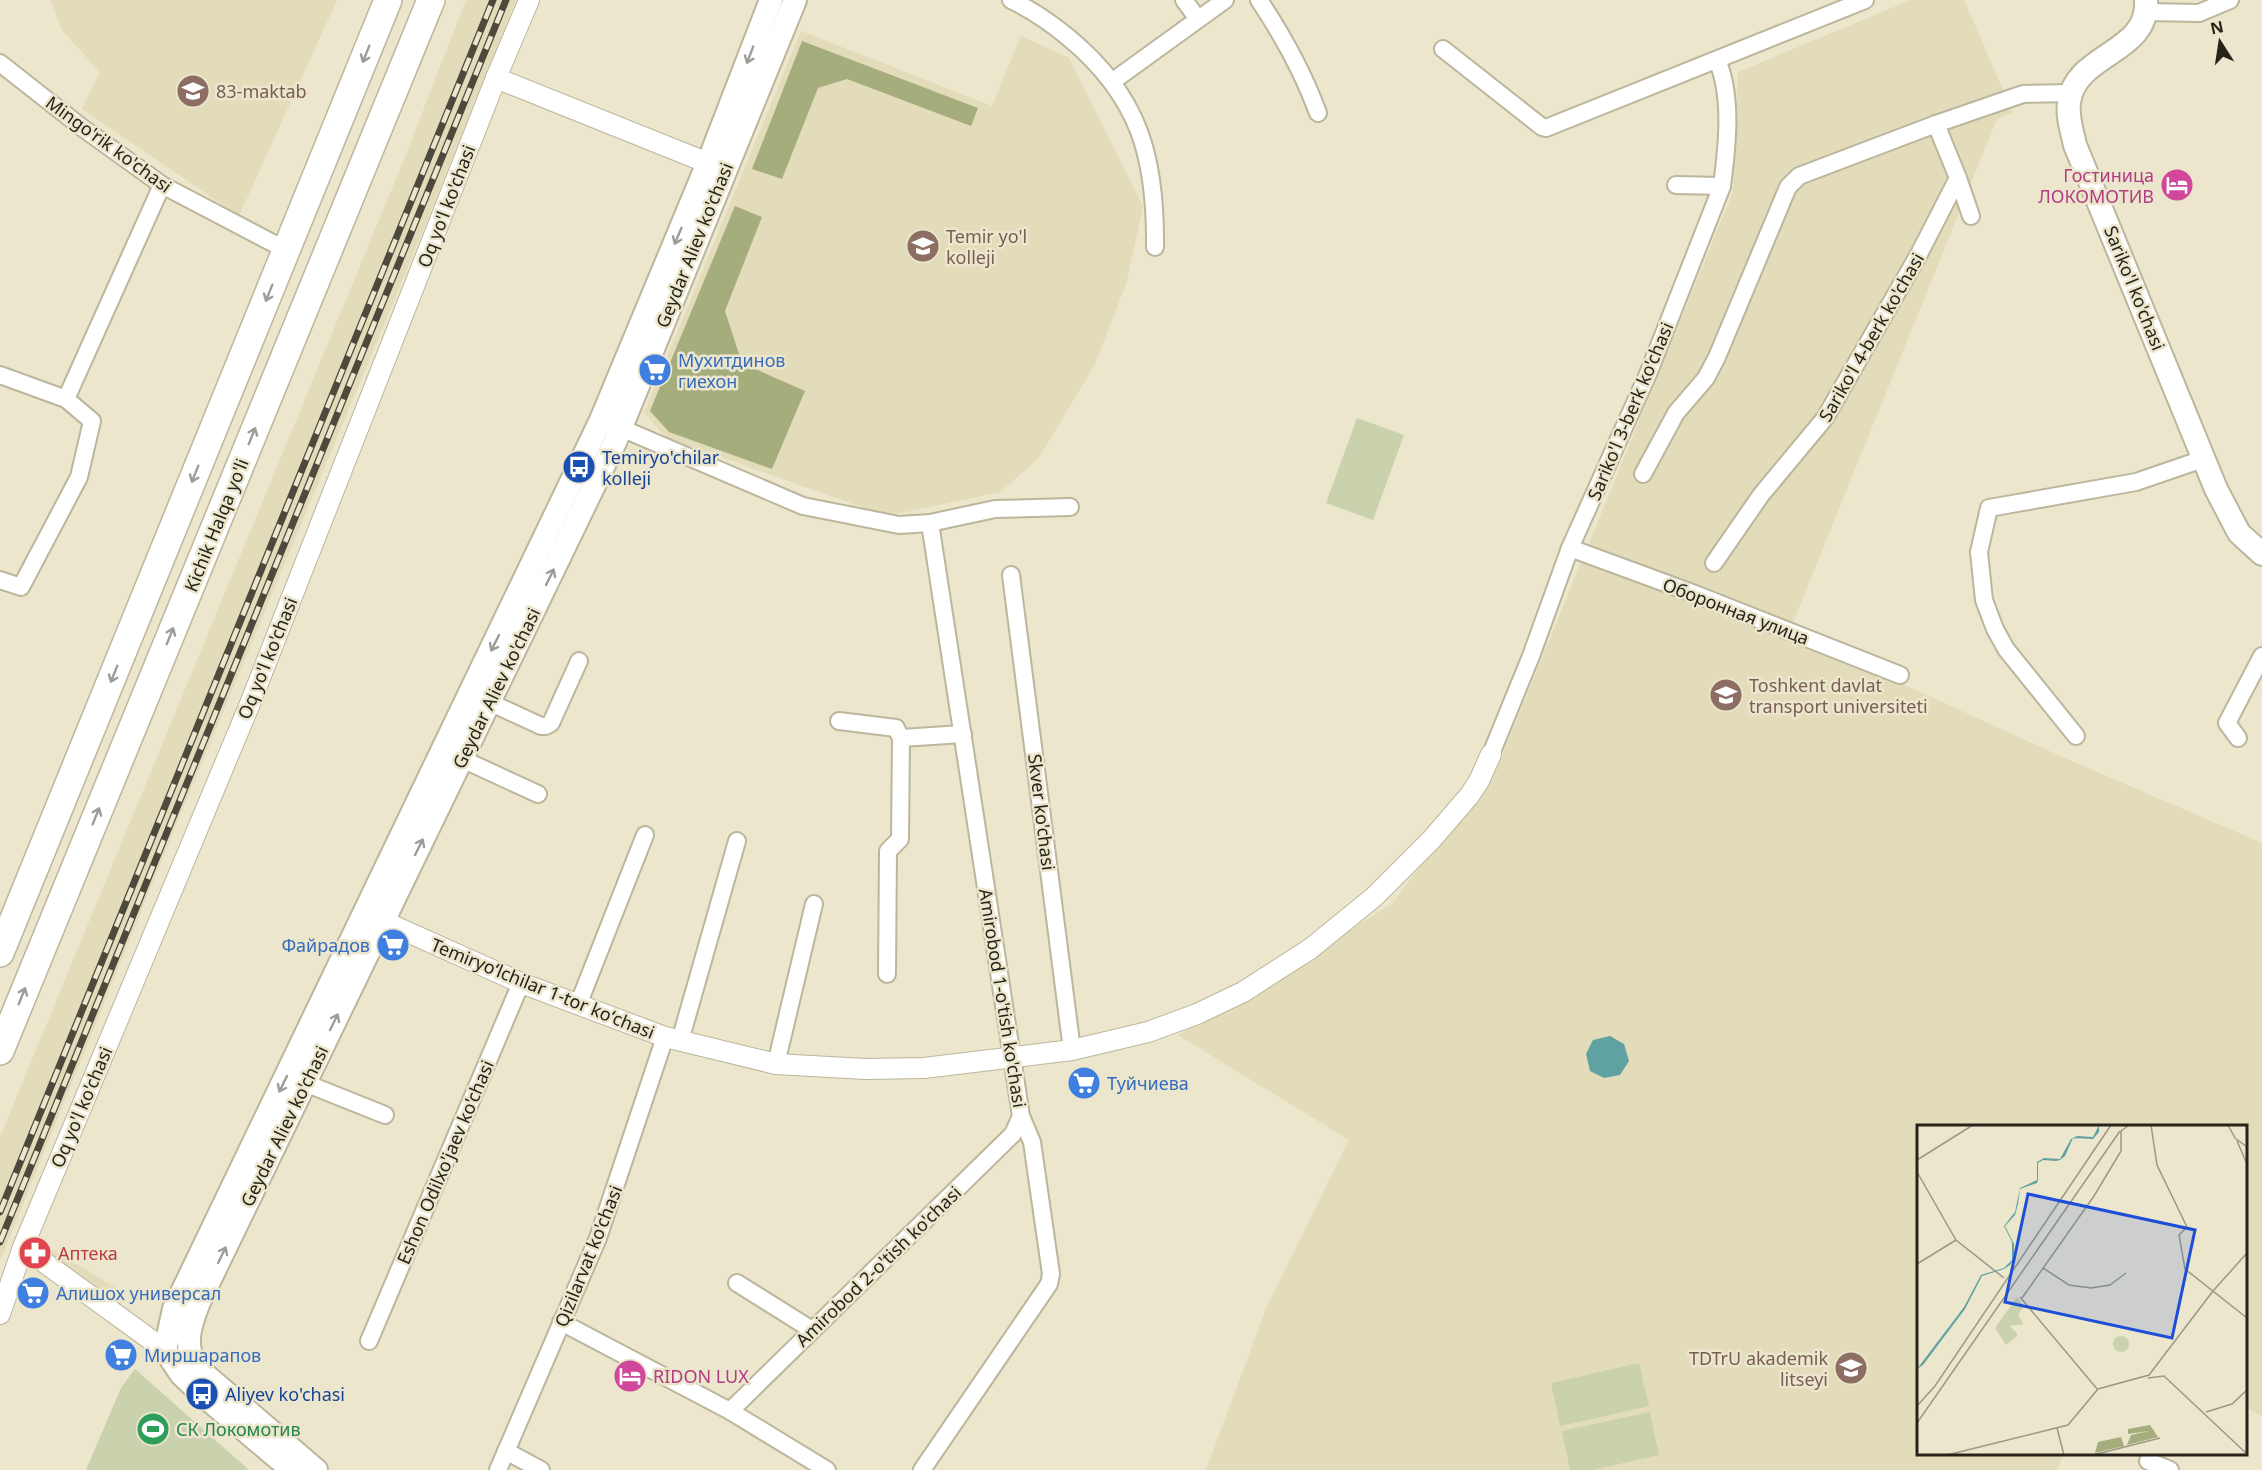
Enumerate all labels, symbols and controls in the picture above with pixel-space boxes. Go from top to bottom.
north arrow [2190,12,2250,72]
text: N [2208,15,2226,39]
one-way arrow [360,44,371,63]
one-way arrow [744,45,755,63]
school or university icon: 83-maktab [175,73,211,109]
place label: 83-maktab [216,79,307,103]
street label: Mingo'rik ko'chasi [41,90,177,198]
street label: Oq yo'l ko'chasi [412,141,480,271]
street label: Geydar Aliev ko'chasi [650,159,738,331]
place label: Гостиница ЛОКОМОТИВ [2038,163,2154,208]
hotel icon: Гостиница ЛОКОМОТИВ [2159,167,2195,203]
street label: Sariko'l ko'chasi [2099,222,2171,354]
place label: Temir yo'l kolleji [946,224,1027,269]
one-way arrow [672,226,683,244]
school or university icon: Temir yo'l kolleji [905,228,941,264]
street label: Sariko'l 4-berk ko'chasi [1813,248,1929,426]
one-way arrow [263,283,274,302]
street label: Sariko'l 3-berk ko'chasi [1582,318,1678,504]
place label: Мухитдинов гиехон [678,348,786,393]
supermarket icon: Мухитдинов гиехон [637,352,673,388]
one-way arrow [247,427,258,446]
place label: Temiryo'chilar kolleji [602,445,720,490]
bus stop icon: Temiryo'chilar kolleji [561,449,597,485]
street label: Kichik Halqa yo'li [178,455,254,595]
one-way arrow [189,464,200,482]
one-way arrow [545,568,556,586]
street label: Оборонная улица [1659,572,1813,650]
street label: Oq yo'l ko'chasi [232,593,302,723]
street label: Geydar Aliev ko'chasi [447,604,545,772]
one-way arrow [165,627,176,645]
one-way arrow [488,634,500,652]
one-way arrow [108,664,119,683]
place label: Toshkent davlat transport universiteti [1749,673,1928,718]
school or university icon: Toshkent davlat transport universiteti [1708,677,1744,713]
street label: Skver ko'chasi [1023,752,1061,872]
one-way arrow [91,807,102,826]
one-way arrow [414,838,426,856]
street label: Amirobod 1-o'tish ko'chasi [974,887,1032,1109]
supermarket icon: Файрадов [375,927,411,963]
street label: Temiryo‘lchilar 1-tor koʻchasi [428,932,658,1044]
place label: Файрадов [281,933,370,957]
one-way arrow [17,988,28,1006]
one-way arrow [329,1014,341,1032]
street label: Geydar Aliev ko'chasi [235,1042,333,1210]
street label: Oq yo'l ko'chasi [45,1043,117,1171]
street label: Eshon Odilxo'jaev ko'chasi [391,1056,499,1268]
supermarket icon: Туйчиева [1066,1065,1102,1101]
place label: Туйчиева [1107,1071,1189,1095]
one-way arrow [276,1074,288,1092]
inset map [1917,1125,2247,1455]
street label: Amirobod 2-o'tish ko'chasi [790,1180,966,1352]
street label: Qizilarvat ko'chasi [549,1182,627,1330]
pharmacy icon: Аптека [17,1235,53,1271]
place label: Аптека [58,1241,118,1265]
one-way arrow [216,1246,228,1264]
supermarket icon: Алишох универсал [15,1275,51,1311]
place label: Алишох универсал [56,1281,221,1305]
supermarket icon: Миршарапов [103,1337,139,1373]
place label: Миршарапов [144,1343,261,1367]
place label: TDTrU akademik litseyi [1689,1346,1828,1391]
school or university icon: TDTrU akademik litseyi [1833,1350,1869,1386]
hotel icon: RIDON LUX [612,1358,648,1394]
place label: RIDON LUX [653,1364,749,1388]
bus stop icon: Aliyev ko'chasi [184,1376,220,1412]
place label: Aliyev ko'chasi [225,1382,345,1406]
sports icon: СК Локомотив [135,1411,171,1447]
place label: СК Локомотив [176,1417,301,1441]

